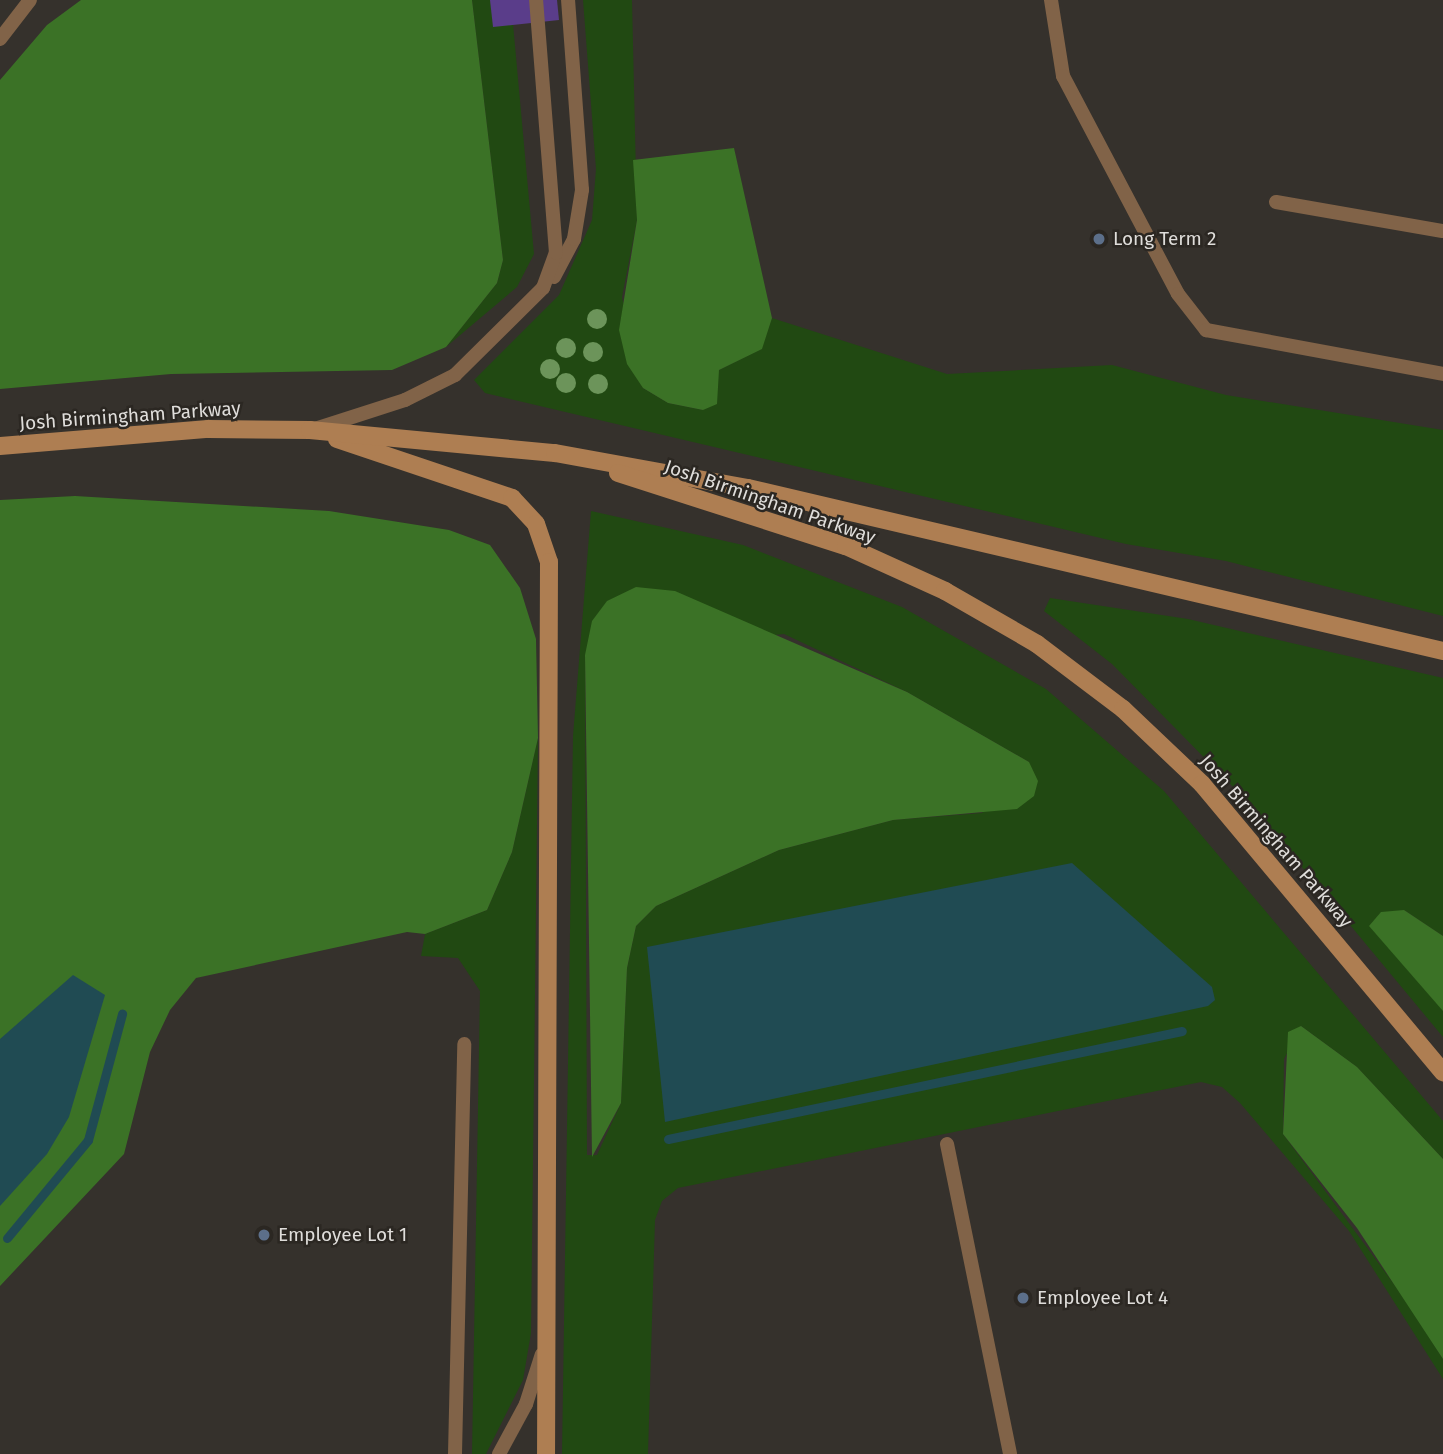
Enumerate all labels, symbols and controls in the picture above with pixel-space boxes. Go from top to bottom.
place label: Long Term 2 [1113,228,1216,250]
marker: Long Term 2 [1091,231,1107,247]
street label: Josh Birmingham Parkway [19,397,241,435]
street label: Josh Birmingham Parkway [661,455,879,549]
street label: Josh Birmingham Parkway [1195,750,1357,932]
place label: Employee Lot 1 [278,1224,407,1246]
marker: Employee Lot 1 [256,1227,272,1243]
place label: Employee Lot 4 [1037,1287,1168,1309]
marker: Employee Lot 4 [1015,1290,1031,1306]

